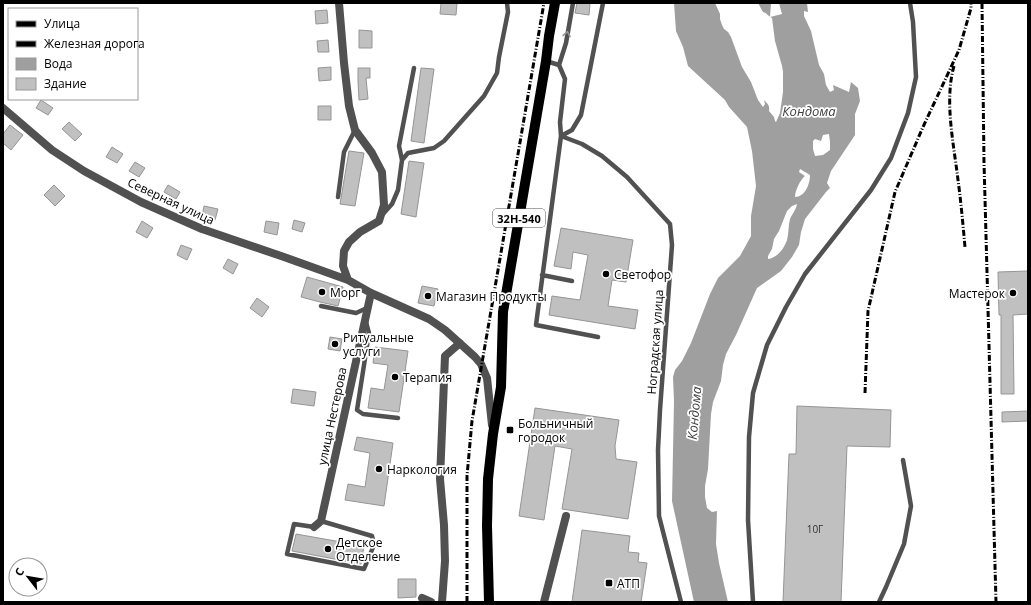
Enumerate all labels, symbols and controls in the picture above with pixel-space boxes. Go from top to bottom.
legend [8,8,138,100]
text: Улица [44,15,80,32]
one-way arrow [562,31,571,38]
text: Железная дорога [44,35,145,52]
text: Вода [44,55,73,72]
text: Здание [44,75,87,92]
water label: Кондома [782,102,836,120]
street label: Северная улица [125,173,217,229]
road number: 32Н-540 [493,209,545,227]
place label: Светофор [614,266,671,283]
marker: Светофор [601,269,611,279]
place label: Морг [330,284,361,301]
place label: Мастерок [949,285,1006,302]
marker: Морг [317,287,327,297]
place label: Магазин Продукты [436,288,547,305]
marker: Мастерок [1008,288,1018,298]
street label: Ноградская улица [643,289,667,395]
marker: Магазин Продукты [423,291,433,301]
place label: Ритуальные услуги [343,329,414,360]
marker: Ритуальные услуги [330,339,340,349]
street label: улица Нестерова [313,365,351,467]
place label: Терапия [403,369,452,386]
marker: Терапия [390,372,400,382]
water label: Кондома [683,385,705,440]
place label: Больничный городок [518,415,593,446]
marker: Больничный городок [505,425,515,435]
place label: Наркология [387,461,457,478]
marker: Наркология [374,464,384,474]
house number: 10Г [807,522,823,536]
place label: Детское Отделение [336,534,400,565]
marker: Детское Отделение [323,544,333,554]
north arrow [8,557,48,597]
text: С [11,565,27,578]
place label: АТП [617,575,640,592]
marker: АТП [604,578,614,588]

